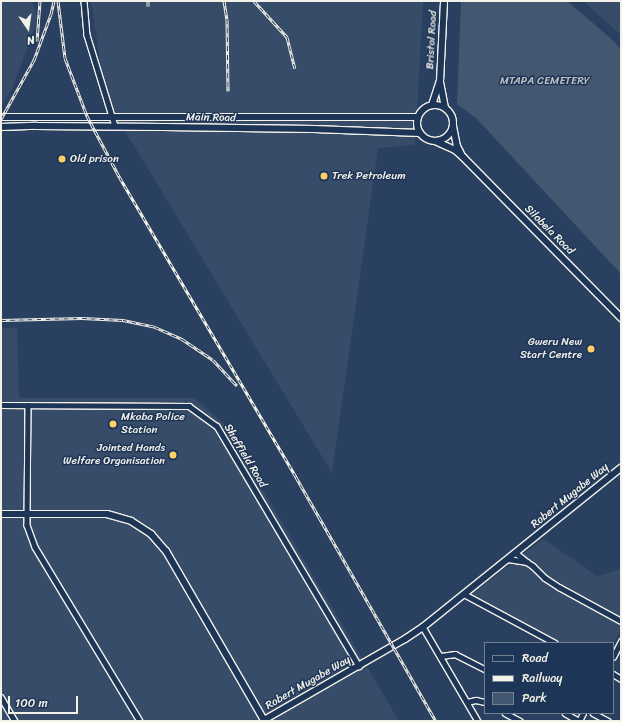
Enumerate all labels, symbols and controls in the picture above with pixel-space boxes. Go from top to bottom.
north arrow [8,8,48,48]
street label: Bristol Road [424,10,440,70]
text: N [25,30,37,50]
park label: MTAPA CEMETERY [500,74,590,88]
street label: Main Road [186,111,236,125]
place label: Old prison [70,152,118,166]
marker: Old prison [57,154,67,164]
place label: Trek Petroleum [332,169,406,183]
marker: Trek Petroleum [319,171,329,181]
street label: Silobela Road [521,202,577,258]
place label: Gweru New Start Centre [520,336,582,362]
marker: Gweru New Start Centre [585,343,597,355]
place label: Mkoba Police Station [121,411,185,437]
marker: Mkoba Police Station [108,419,118,429]
street label: Sheffield Road [221,422,269,490]
place label: Jointed Hands Welfare Organisation [63,442,165,468]
marker: Jointed Hands Welfare Organisation [168,450,178,460]
street label: Robert Mugabe Way [529,461,611,531]
legend [484,642,614,714]
text: Road [522,647,548,669]
street label: Robert Mugabe Way [263,653,353,713]
text: Railway [522,667,563,689]
text: Park [522,687,547,709]
scale bar [10,688,80,714]
text: 100 m [15,692,48,714]

